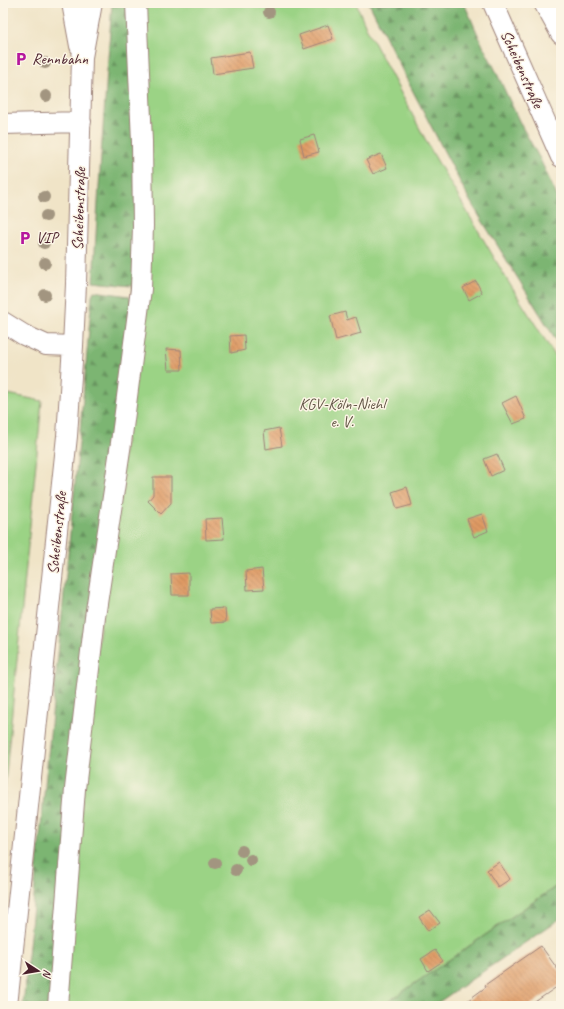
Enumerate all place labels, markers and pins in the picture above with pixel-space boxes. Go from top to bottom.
place label: Rennbahn [32,49,89,69]
parking icon: Rennbahn [13,51,29,67]
place label: VIP [36,228,60,248]
parking icon: VIP [17,230,33,246]

